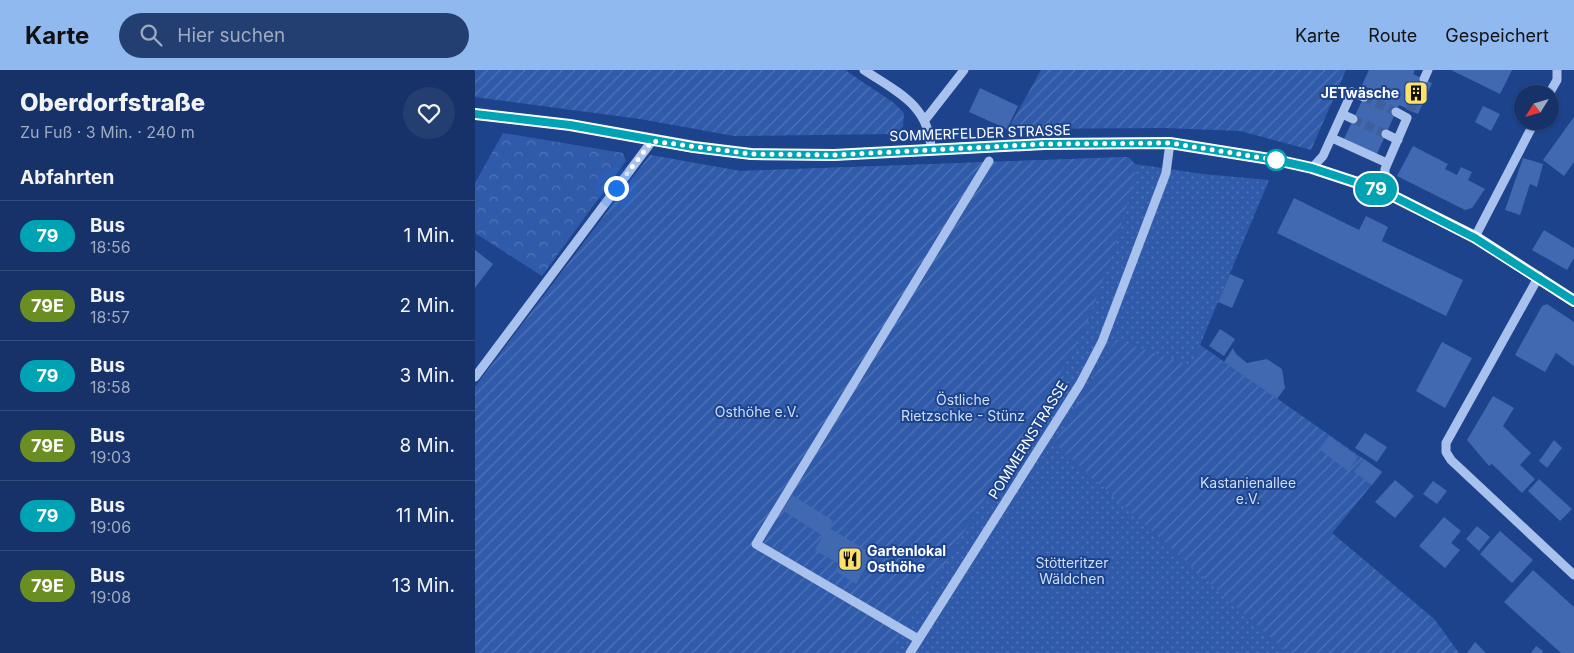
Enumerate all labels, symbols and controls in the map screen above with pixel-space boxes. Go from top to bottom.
search box [119,13,469,58]
text: Karte [25,21,89,50]
icon: search [137,21,165,49]
text: Hier suchen [177,24,285,47]
text: Karte [1295,25,1340,46]
text: Route [1368,25,1417,46]
text: Gespeichert [1445,25,1549,46]
building icon: JETwäsche [1403,80,1429,106]
place label: JETwäsche [1321,84,1399,101]
north arrow [1514,85,1559,130]
map controls [1514,85,1559,130]
button: heart [403,87,455,139]
text: Oberdorfstraße [20,88,205,117]
street label: SOMMERFELDER STRASSE [889,121,1071,144]
text: Zu Fuß · 3 Min. · 240 m [20,122,195,142]
unlabelled marker [1265,149,1287,171]
text: Abfahrten [20,166,114,189]
line badge: 79 [1353,173,1399,205]
your location [604,176,629,201]
text: 79 [1365,178,1387,199]
text: Bus [90,214,125,237]
text: 1 Min. [403,224,455,247]
text: 79 [37,225,58,246]
text: 18:56 [90,237,131,257]
text: Bus [90,284,125,307]
text: 2 Min. [400,294,455,317]
text: 79E [31,295,64,316]
text: 18:57 [90,307,130,327]
text: Bus [90,354,125,377]
text: 3 Min. [399,364,455,387]
text: 79 [37,365,58,386]
text: 18:58 [90,377,131,397]
street label: POMMERNSTRASSE [984,378,1071,502]
park label: Östliche Rietzschke - Stünz [901,391,1025,424]
park label: Osthöhe e.V. [715,403,799,420]
text: Bus [90,424,125,447]
text: 8 Min. [399,434,455,457]
text: 79E [31,435,64,456]
text: 19:03 [90,447,131,467]
park label: Kastanienallee e.V. [1200,474,1296,507]
text: Bus [90,494,125,517]
text: 11 Min. [396,504,455,527]
text: 79 [37,505,58,526]
text: 19:06 [90,517,131,537]
place label: Gartenlokal Osthöhe [867,542,946,575]
restaurant icon: Gartenlokal Osthöhe [837,546,863,572]
park label: Stötteritzer Wäldchen [1035,554,1109,587]
text: Bus [90,564,125,587]
text: 13 Min. [392,574,455,597]
text: 79E [31,575,64,596]
text: 19:08 [90,587,131,607]

